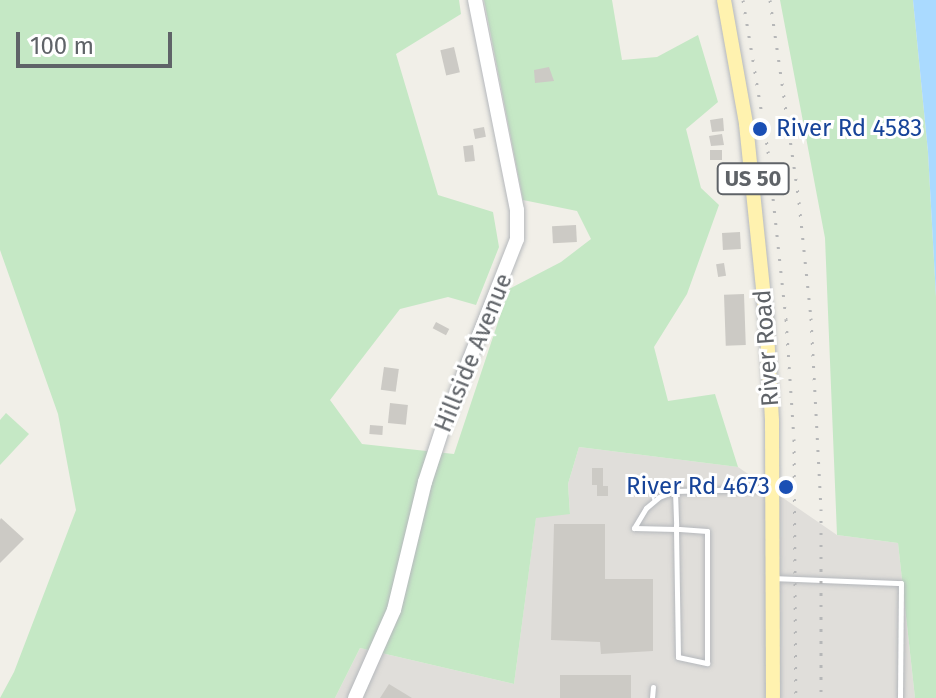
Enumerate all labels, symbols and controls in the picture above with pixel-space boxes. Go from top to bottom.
scale bar [20,16,176,66]
text: 100 m [30,32,94,60]
place label: River Rd 4583 [776,115,922,143]
marker: River Rd 4583 [751,120,769,138]
road number: US 50 [715,161,791,197]
street label: Hillside Avenue [429,269,519,437]
street label: River Road [749,289,785,407]
place label: River Rd 4673 [626,473,770,501]
marker: River Rd 4673 [777,478,795,496]

